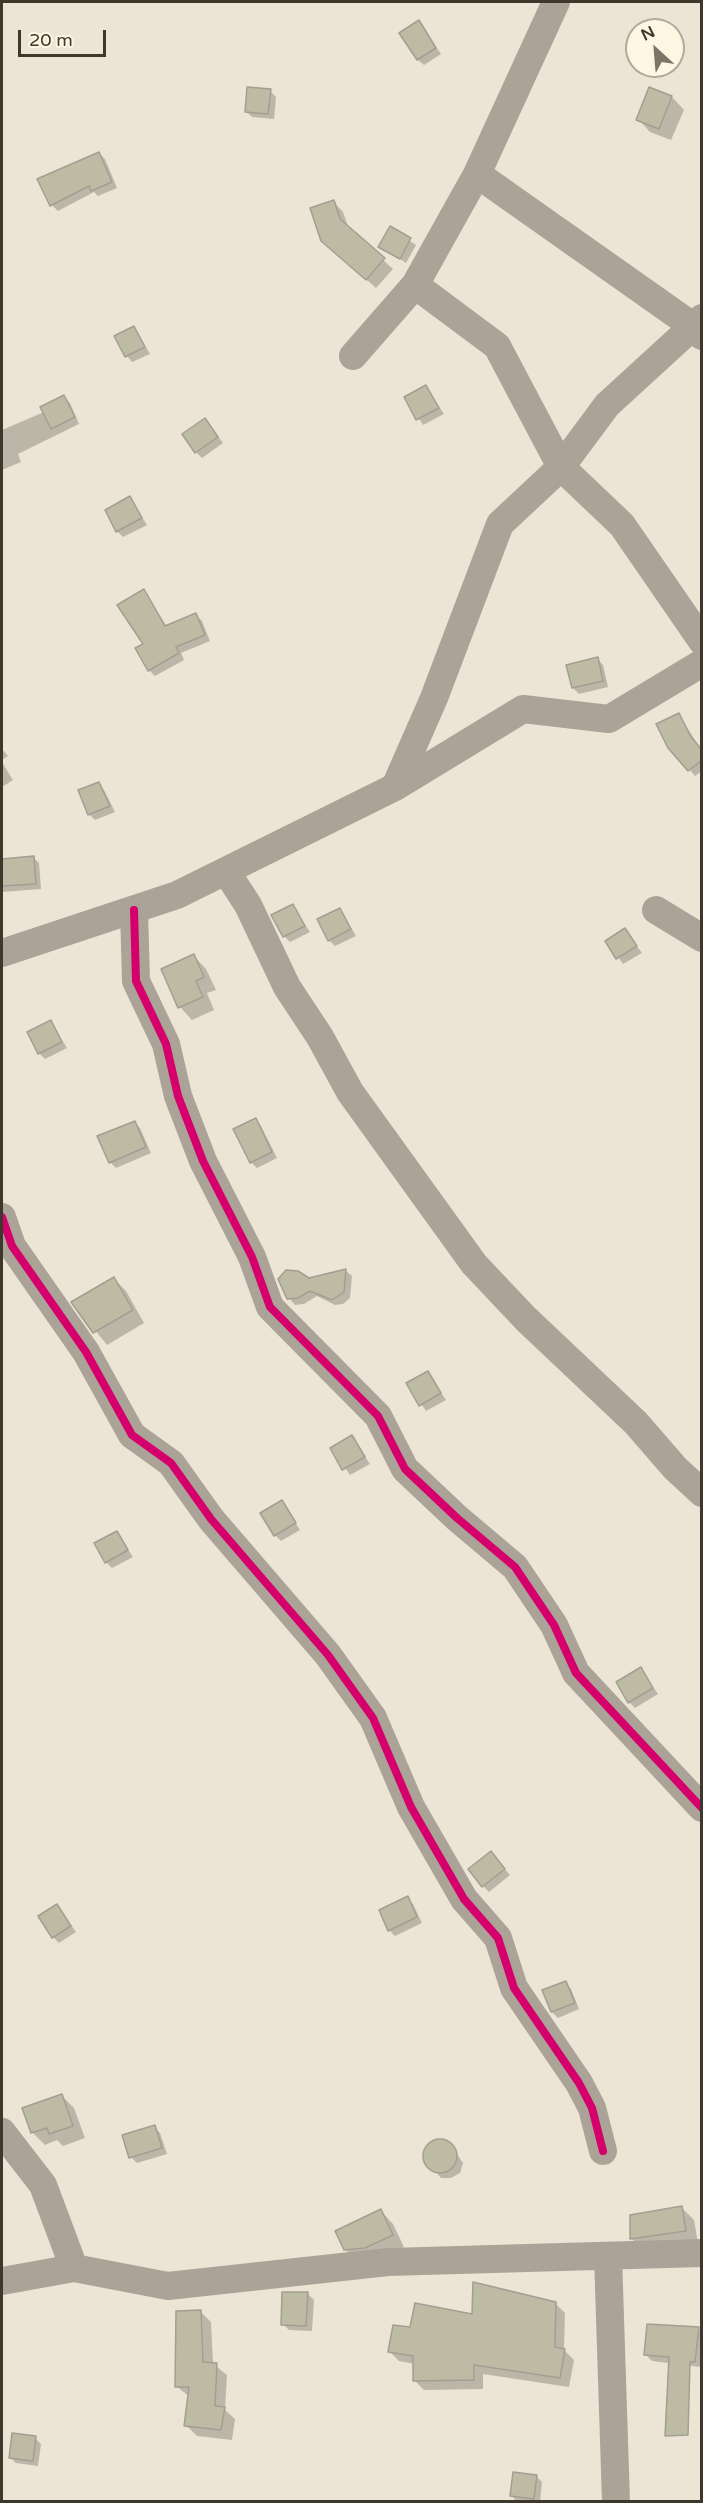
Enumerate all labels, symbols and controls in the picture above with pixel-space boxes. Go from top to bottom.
scale bar [21,18,110,56]
north arrow [625,18,685,78]
text: N [638,22,658,45]
text: 20 m [29,29,73,51]

